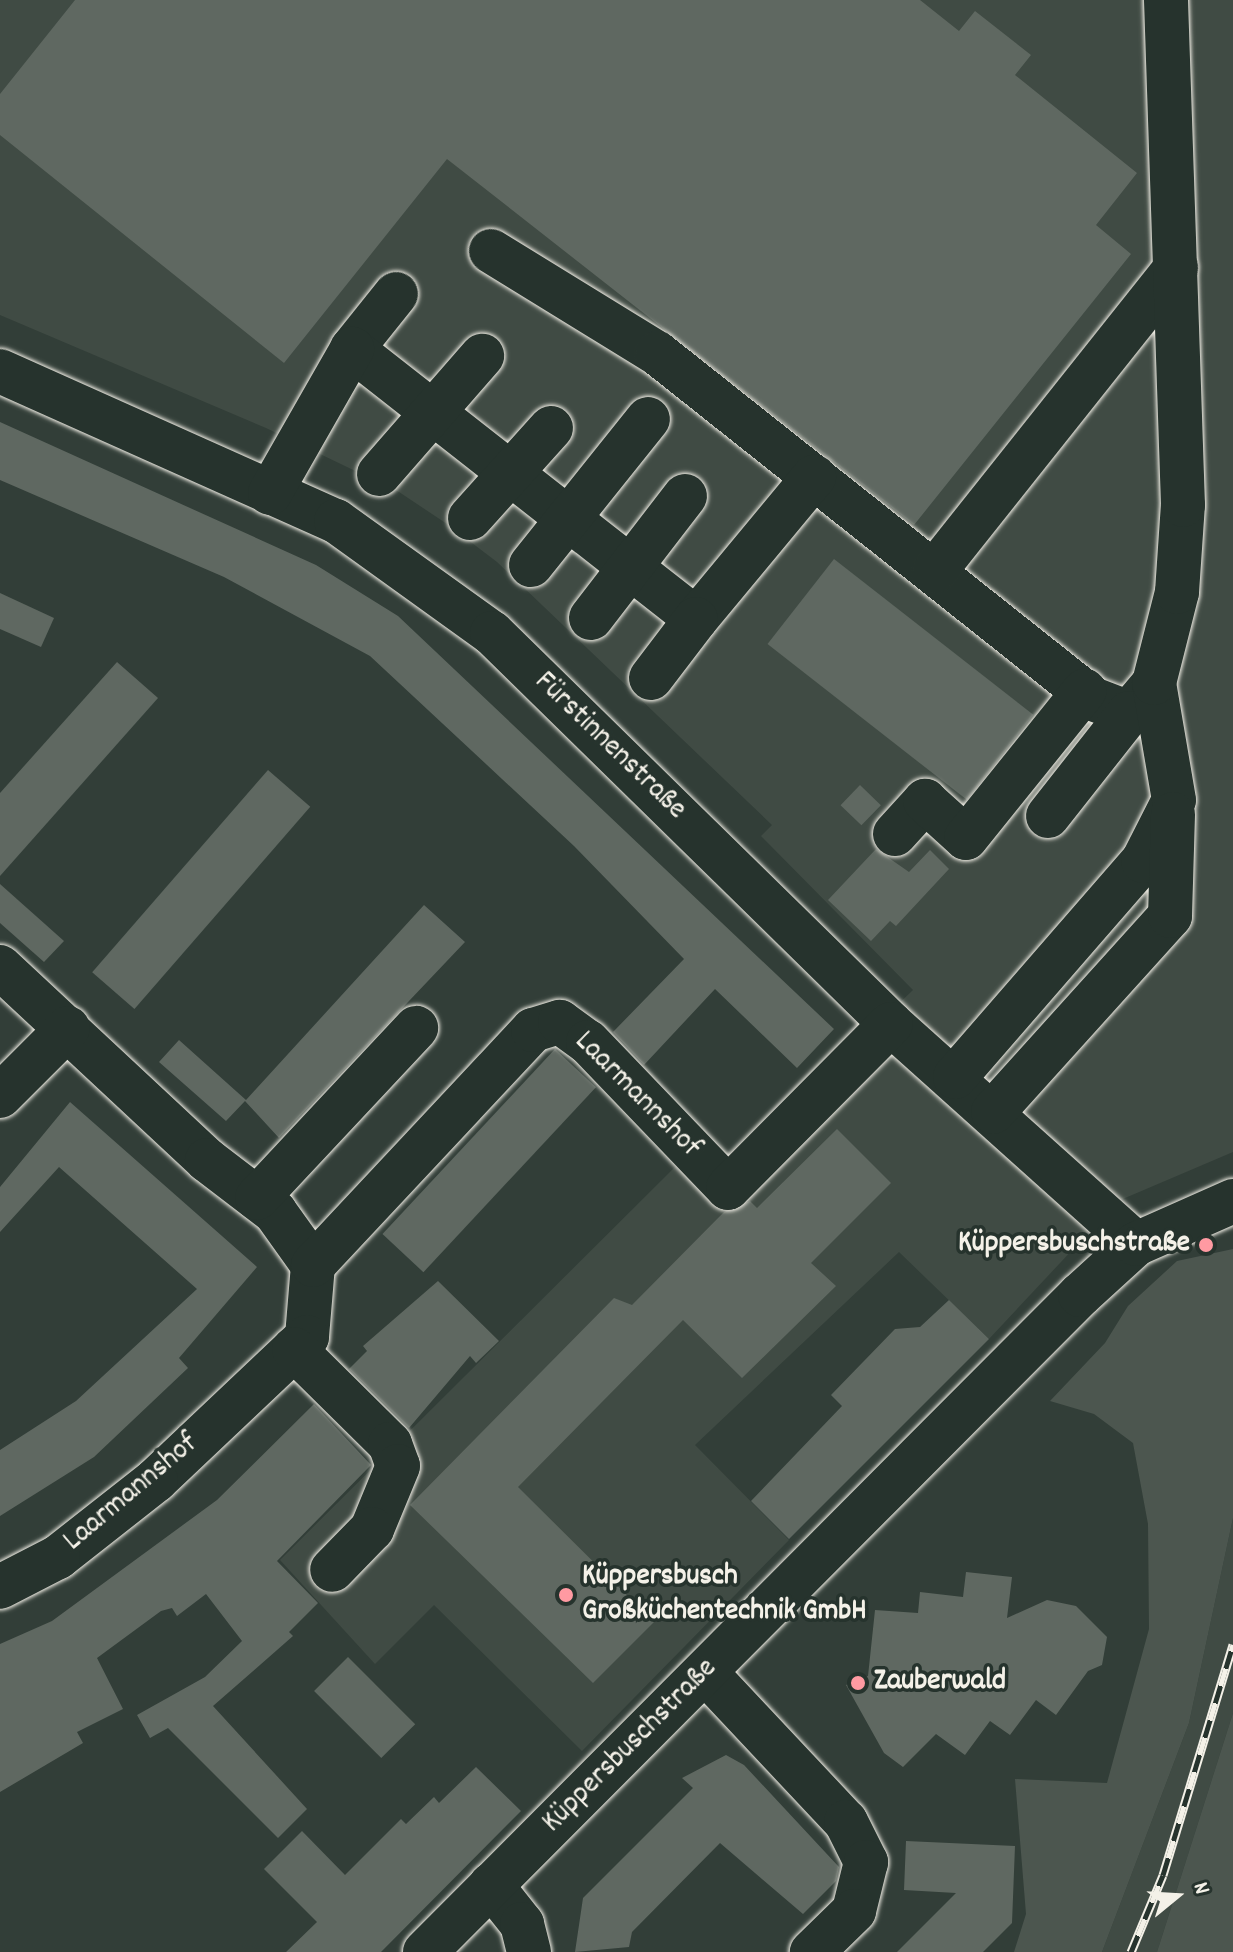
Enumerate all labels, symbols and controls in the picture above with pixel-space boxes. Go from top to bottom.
street label: Fürstinnenstraße [525,665,693,829]
street label: Laarmannshof [565,1025,707,1167]
place label: Küppersbuschstraße [958,1227,1190,1263]
marker: Küppersbuschstraße [1197,1236,1215,1254]
street label: Laarmannshof [58,1427,206,1561]
place label: Küppersbusch Großküchentechnik GmbH [582,1560,867,1630]
marker: Küppersbusch Großküchentechnik GmbH [557,1586,575,1604]
street label: Küppersbuschstraße [536,1652,726,1842]
place label: Zauberwald [874,1665,1006,1701]
marker: Zauberwald [849,1674,867,1692]
north arrow [1137,1856,1217,1936]
text: N [1184,1878,1217,1898]

